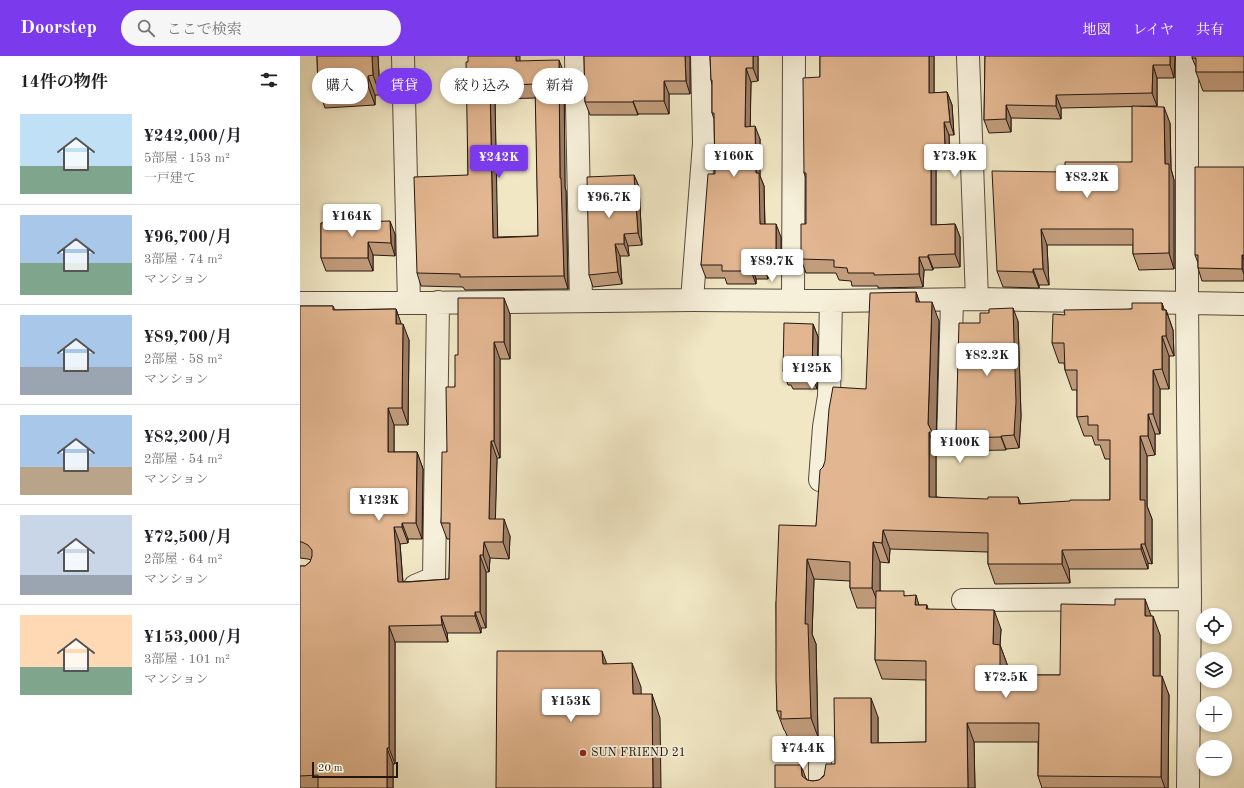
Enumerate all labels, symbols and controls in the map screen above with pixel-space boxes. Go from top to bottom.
search box [121,10,401,46]
icon: search [135,17,157,39]
text: Doorstep [20,19,97,38]
text: ここで検索 [167,23,242,38]
text: 地図 [1083,23,1111,37]
text: レイヤ [1133,23,1174,37]
text: 共有 [1196,23,1224,37]
chip: 購入 [312,68,368,104]
chip: 賃貸 [376,68,432,104]
chip: 絞り込み [440,68,524,104]
chip: 新着 [532,68,588,104]
icon: filters [258,69,280,91]
text: 14件の物件 [20,74,108,91]
text: ¥242,000/月 [144,128,242,145]
icon: home [52,130,100,178]
pin: ¥160K [706,144,762,178]
pin: ¥73.9K [922,144,988,178]
pin: ¥242K [471,145,527,179]
text: ¥160K [714,150,754,163]
text: ¥73.9K [933,150,977,163]
text: ¥242K [479,151,519,164]
text: 5部屋 · 153 m² [144,152,230,165]
pin: ¥82.2K [1054,165,1120,199]
text: ¥82.2K [1065,171,1109,184]
text: 一戸建て [144,172,196,185]
pin: ¥96.7K [576,185,642,219]
text: ¥96.7K [587,191,631,204]
pin: ¥164K [324,204,380,238]
text: ¥164K [332,210,372,223]
text: ¥96,700/月 [144,229,233,246]
icon: home [52,231,100,279]
pin: ¥89.7K [739,249,805,283]
text: 3部屋 · 74 m² [144,253,222,266]
text: ¥89.7K [750,255,794,268]
text: マンション [144,273,208,286]
text: ¥89,700/月 [144,329,233,346]
icon: home [52,331,100,379]
pin: ¥82.2K [954,343,1020,377]
text: ¥82.2K [965,349,1009,362]
text: 2部屋 · 58 m² [144,353,222,366]
pin: ¥125K [784,356,840,390]
text: ¥125K [792,362,832,375]
text: マンション [144,373,208,386]
text: ¥82,200/月 [144,429,233,446]
pin: ¥100K [932,430,988,464]
icon: home [52,431,100,479]
text: ¥100K [940,436,980,449]
text: 2部屋 · 54 m² [144,453,222,466]
text: マンション [144,473,208,486]
pin: ¥123K [351,488,407,522]
text: ¥123K [359,494,399,507]
text: ¥72,500/月 [144,529,233,546]
icon: home [52,531,100,579]
text: 2部屋 · 64 m² [144,553,222,566]
text: マンション [144,573,208,586]
map controls [1196,608,1232,776]
button: locate [1196,608,1232,644]
text: ¥153,000/月 [144,629,242,646]
icon: home [52,631,100,679]
button: layers [1196,652,1232,688]
text: 3部屋 · 101 m² [144,653,230,666]
pin: ¥72.5K [973,665,1039,699]
text: ¥72.5K [984,671,1028,684]
text: マンション [144,673,208,686]
pin: ¥153K [543,689,599,723]
text: ¥153K [551,695,591,708]
button: + [1196,696,1232,732]
pin: ¥74.4K [770,736,836,770]
button: − [1196,740,1232,776]
text: ¥74.4K [781,742,825,755]
place label: SUN FRIEND 21 [591,747,686,759]
marker: SUN FRIEND 21 [578,748,588,758]
scale bar [312,760,398,779]
text: 20 m [318,763,343,774]

